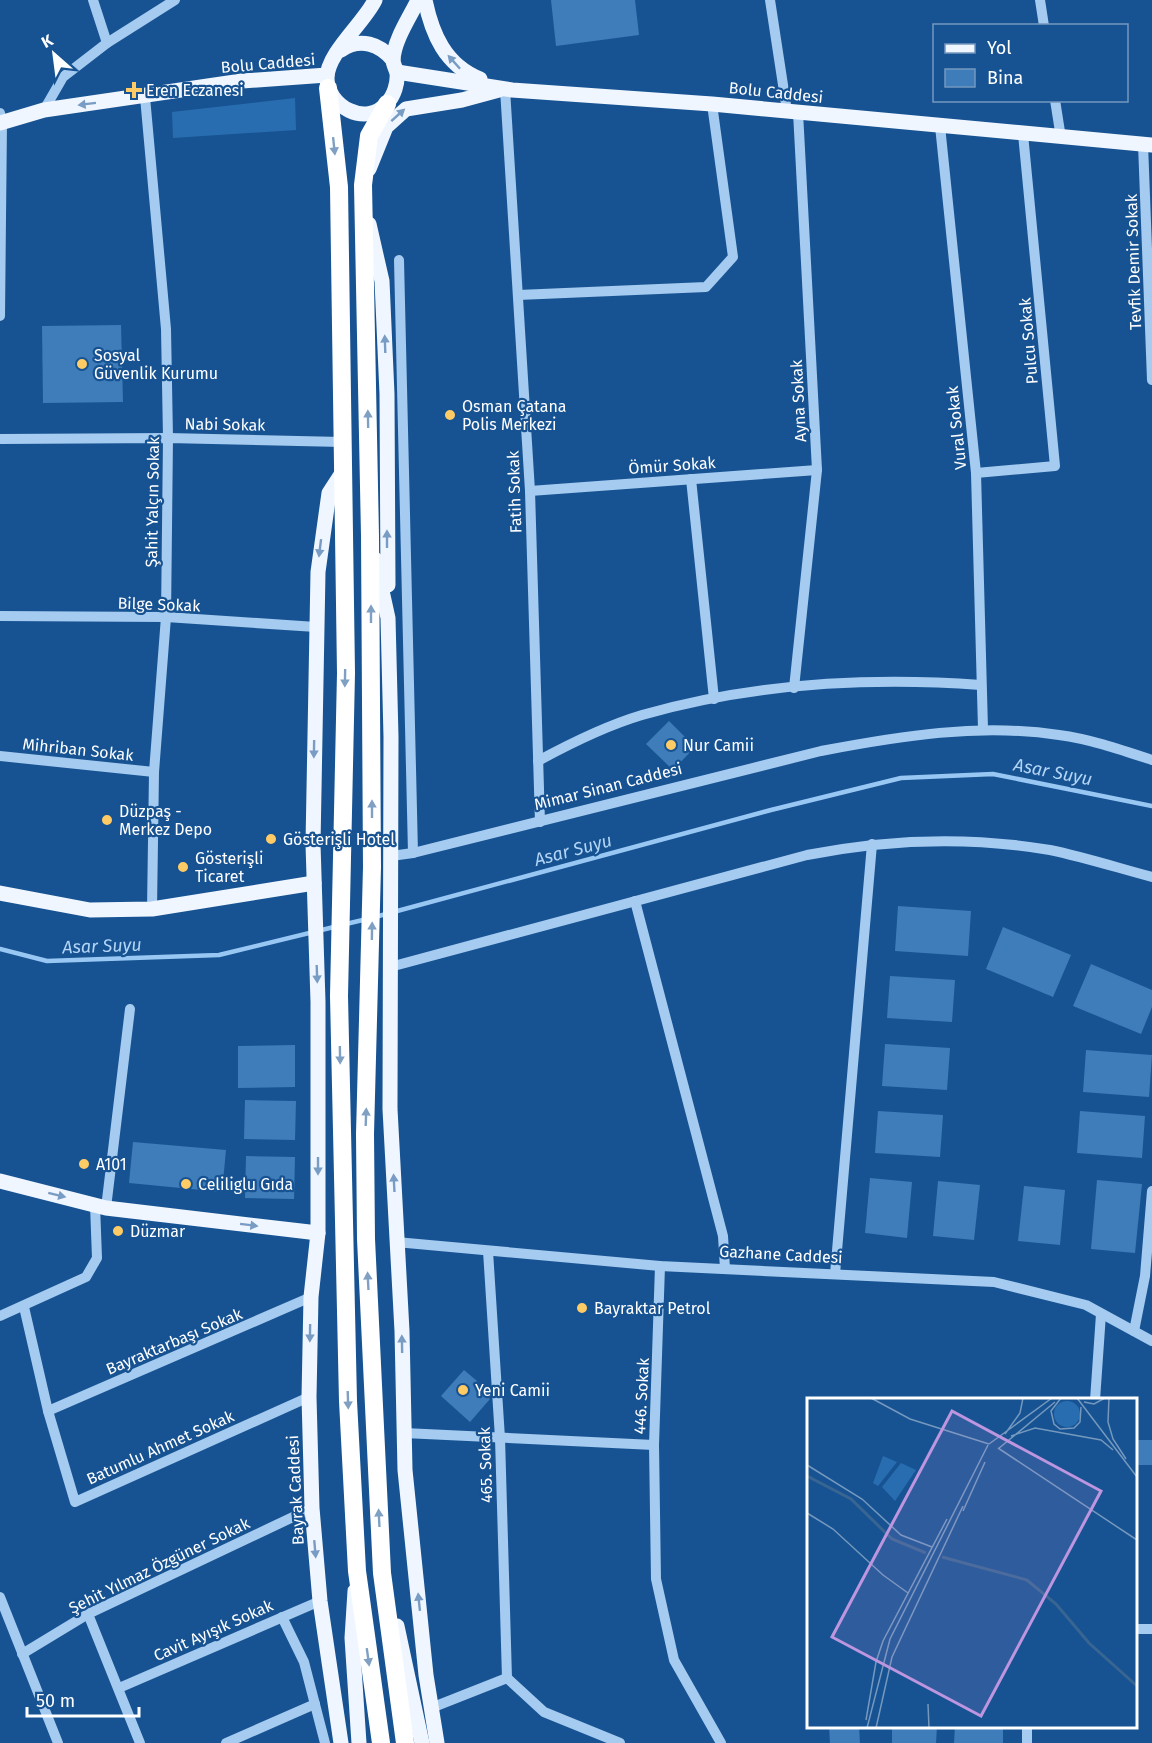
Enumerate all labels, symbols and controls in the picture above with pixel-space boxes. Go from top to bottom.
north arrow [24,24,84,84]
legend [933,24,1128,102]
text: K [38,30,57,52]
text: Yol [987,37,1012,59]
street label: Bolu Caddesi [220,50,316,77]
one-way arrow [448,55,461,70]
text: Bina [987,67,1023,89]
street label: Bolu Caddesi [728,78,824,107]
place label: Eren Eczanesi [146,81,244,100]
marker: Eren Eczanesi [127,83,141,97]
one-way arrow [78,99,97,109]
one-way arrow [390,109,405,122]
one-way arrow [330,136,339,155]
street label: Tevfik Demir Sokak [1122,193,1145,330]
street label: Pulcu Sokak [1015,296,1042,385]
one-way arrow [380,334,389,353]
place label: Sosyal Güvenlik Kurumu [94,346,218,383]
marker: Sosyal Güvenlik Kurumu [75,357,89,371]
street label: Ayna Sokak [787,359,810,443]
street label: Vural Sokak [943,384,970,471]
place label: Osman Çatana Polis Merkezi [462,397,567,434]
marker: Osman Çatana Polis Merkezi [443,408,457,422]
one-way arrow [363,409,373,428]
street label: Nabi Sokak [184,414,266,435]
street label: Şahit Yalçın Sokak [142,436,164,568]
street label: Fatih Sokak [504,450,525,533]
street label: Ömür Sokak [628,453,717,478]
one-way arrow [383,529,392,548]
one-way arrow [315,538,325,557]
street label: Bilge Sokak [117,594,202,615]
one-way arrow [366,604,376,623]
one-way arrow [340,669,350,688]
street label: Mihriban Sokak [21,734,135,765]
place label: Nur Camii [683,736,754,755]
marker: Nur Camii [664,738,678,752]
one-way arrow [309,739,319,758]
water label: Asar Suyu [1011,753,1094,790]
street label: Mimar Sinan Caddesi [532,759,684,814]
one-way arrow [367,799,377,818]
place label: Düzpaş - Merkez Depo [119,802,212,839]
marker: Düzpaş - Merkez Depo [100,813,114,827]
water label: Asar Suyu [531,829,614,871]
place label: Gösterişli Hotel [283,830,395,850]
marker: Gösterişli Hotel [264,832,278,846]
place label: Gösterişli Ticaret [195,849,264,886]
marker: Gösterişli Ticaret [176,860,190,874]
one-way arrow [367,922,376,941]
water label: Asar Suyu [61,934,142,958]
one-way arrow [312,964,321,983]
one-way arrow [335,1045,345,1064]
one-way arrow [361,1108,370,1127]
place label: A101 [96,1155,127,1174]
one-way arrow [313,1156,323,1175]
marker: A101 [77,1157,91,1171]
one-way arrow [389,1174,398,1193]
place label: Celiliglu Gıda [198,1175,293,1194]
marker: Celiliglu Gıda [179,1177,193,1191]
one-way arrow [48,1191,66,1201]
one-way arrow [240,1220,259,1230]
place label: Düzmar [130,1222,186,1241]
marker: Düzmar [111,1224,125,1238]
street label: Gazhane Caddesi [719,1242,843,1267]
one-way arrow [363,1272,372,1291]
place label: Bayraktar Petrol [594,1299,711,1318]
marker: Bayraktar Petrol [575,1301,589,1315]
street label: Bayraktarbaşı Sokak [103,1304,246,1380]
one-way arrow [305,1324,315,1343]
one-way arrow [398,1335,407,1354]
street label: 446. Sokak [630,1357,653,1435]
place label: Yeni Camii [475,1381,550,1400]
marker: Yeni Camii [456,1383,470,1397]
one-way arrow [344,1390,353,1409]
inset map [807,1398,1137,1728]
street label: Batumlu Ahmet Sokak [84,1406,238,1489]
street label: 465. Sokak [475,1426,496,1503]
street label: Bayrak Caddesi [283,1434,308,1545]
one-way arrow [374,1509,383,1528]
street label: Şehit Yılmaz Özgüner Sokak [66,1513,254,1618]
one-way arrow [310,1540,320,1559]
one-way arrow [414,1592,424,1611]
street label: Cavit Ayışık Sokak [151,1595,277,1666]
one-way arrow [363,1647,373,1666]
scale bar [27,1680,140,1718]
text: 50 m [36,1690,75,1712]

